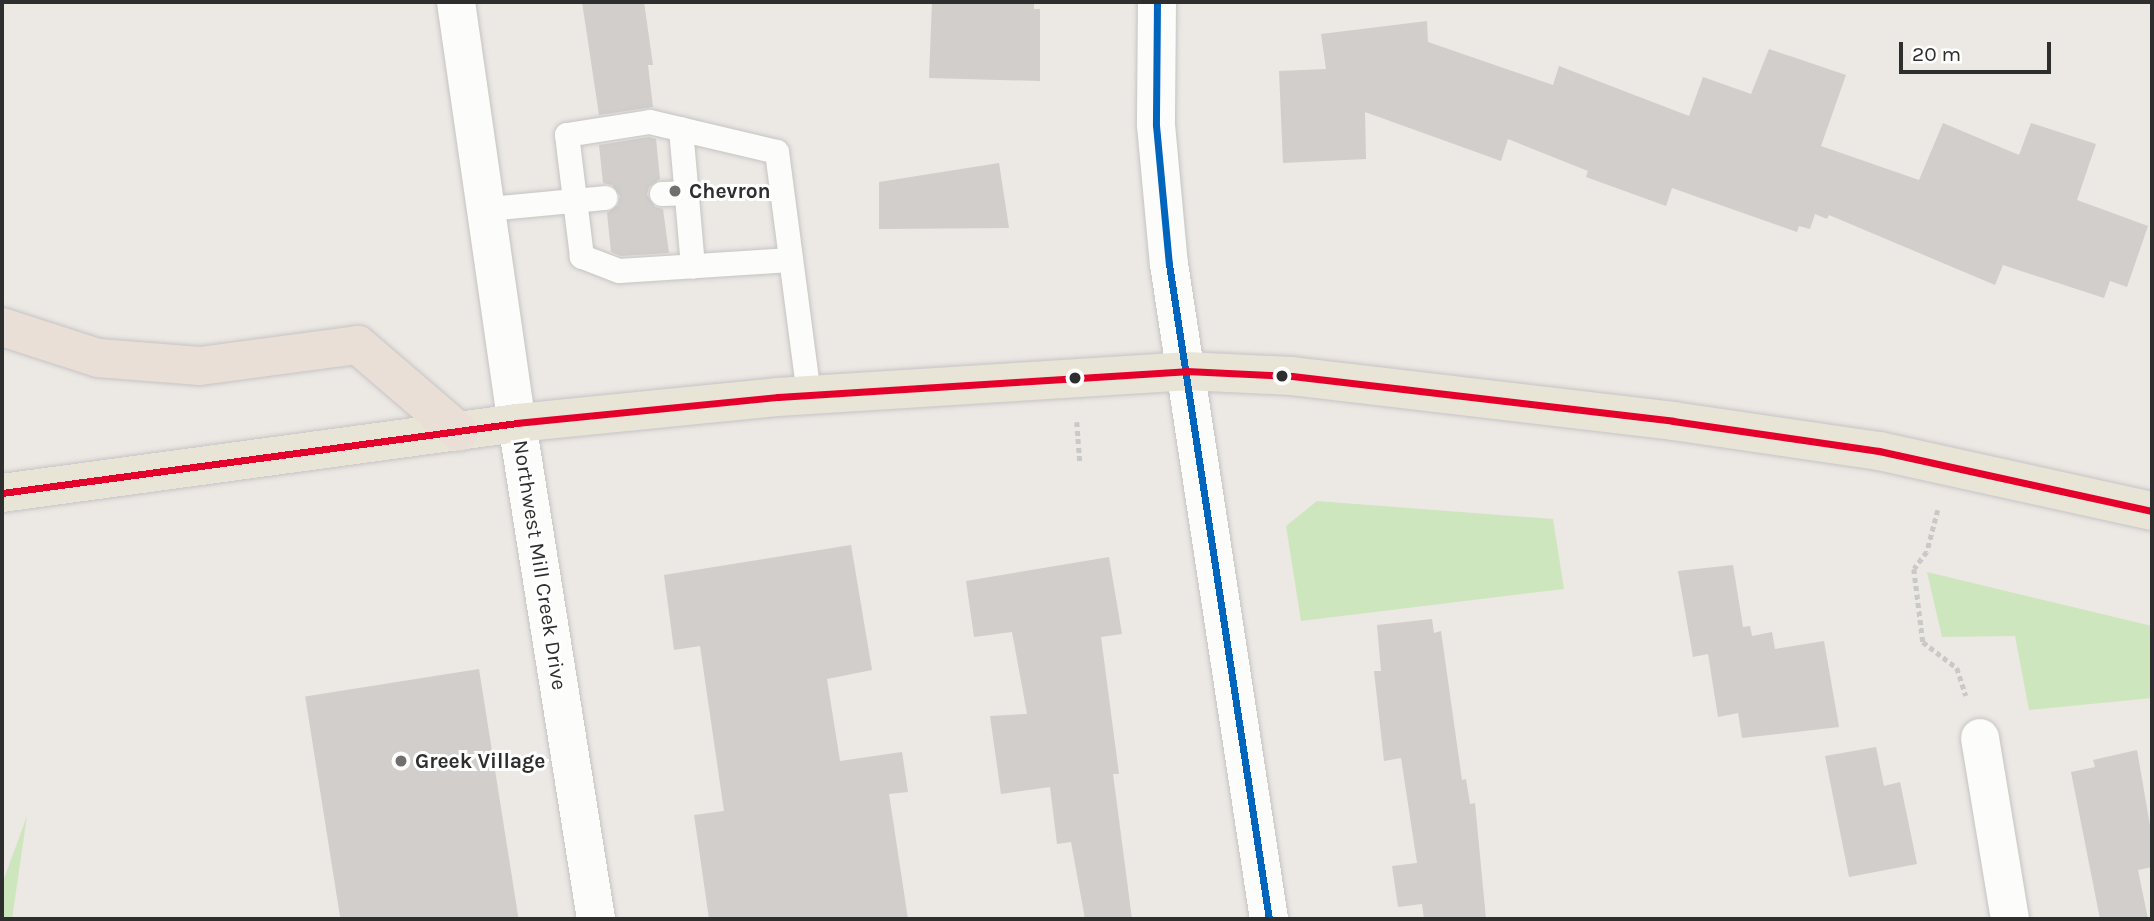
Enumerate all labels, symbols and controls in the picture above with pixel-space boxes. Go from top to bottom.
scale bar [1902,28,2054,72]
text: 20 m [1912,42,1961,66]
place label: Chevron [689,178,771,204]
marker: Chevron [667,183,683,199]
unlabelled marker [1275,369,1289,383]
unlabelled marker [1068,371,1082,385]
street label: Northwest Mill Creek Drive [508,438,572,692]
place label: Greek Village [415,748,545,774]
marker: Greek Village [393,753,409,769]

